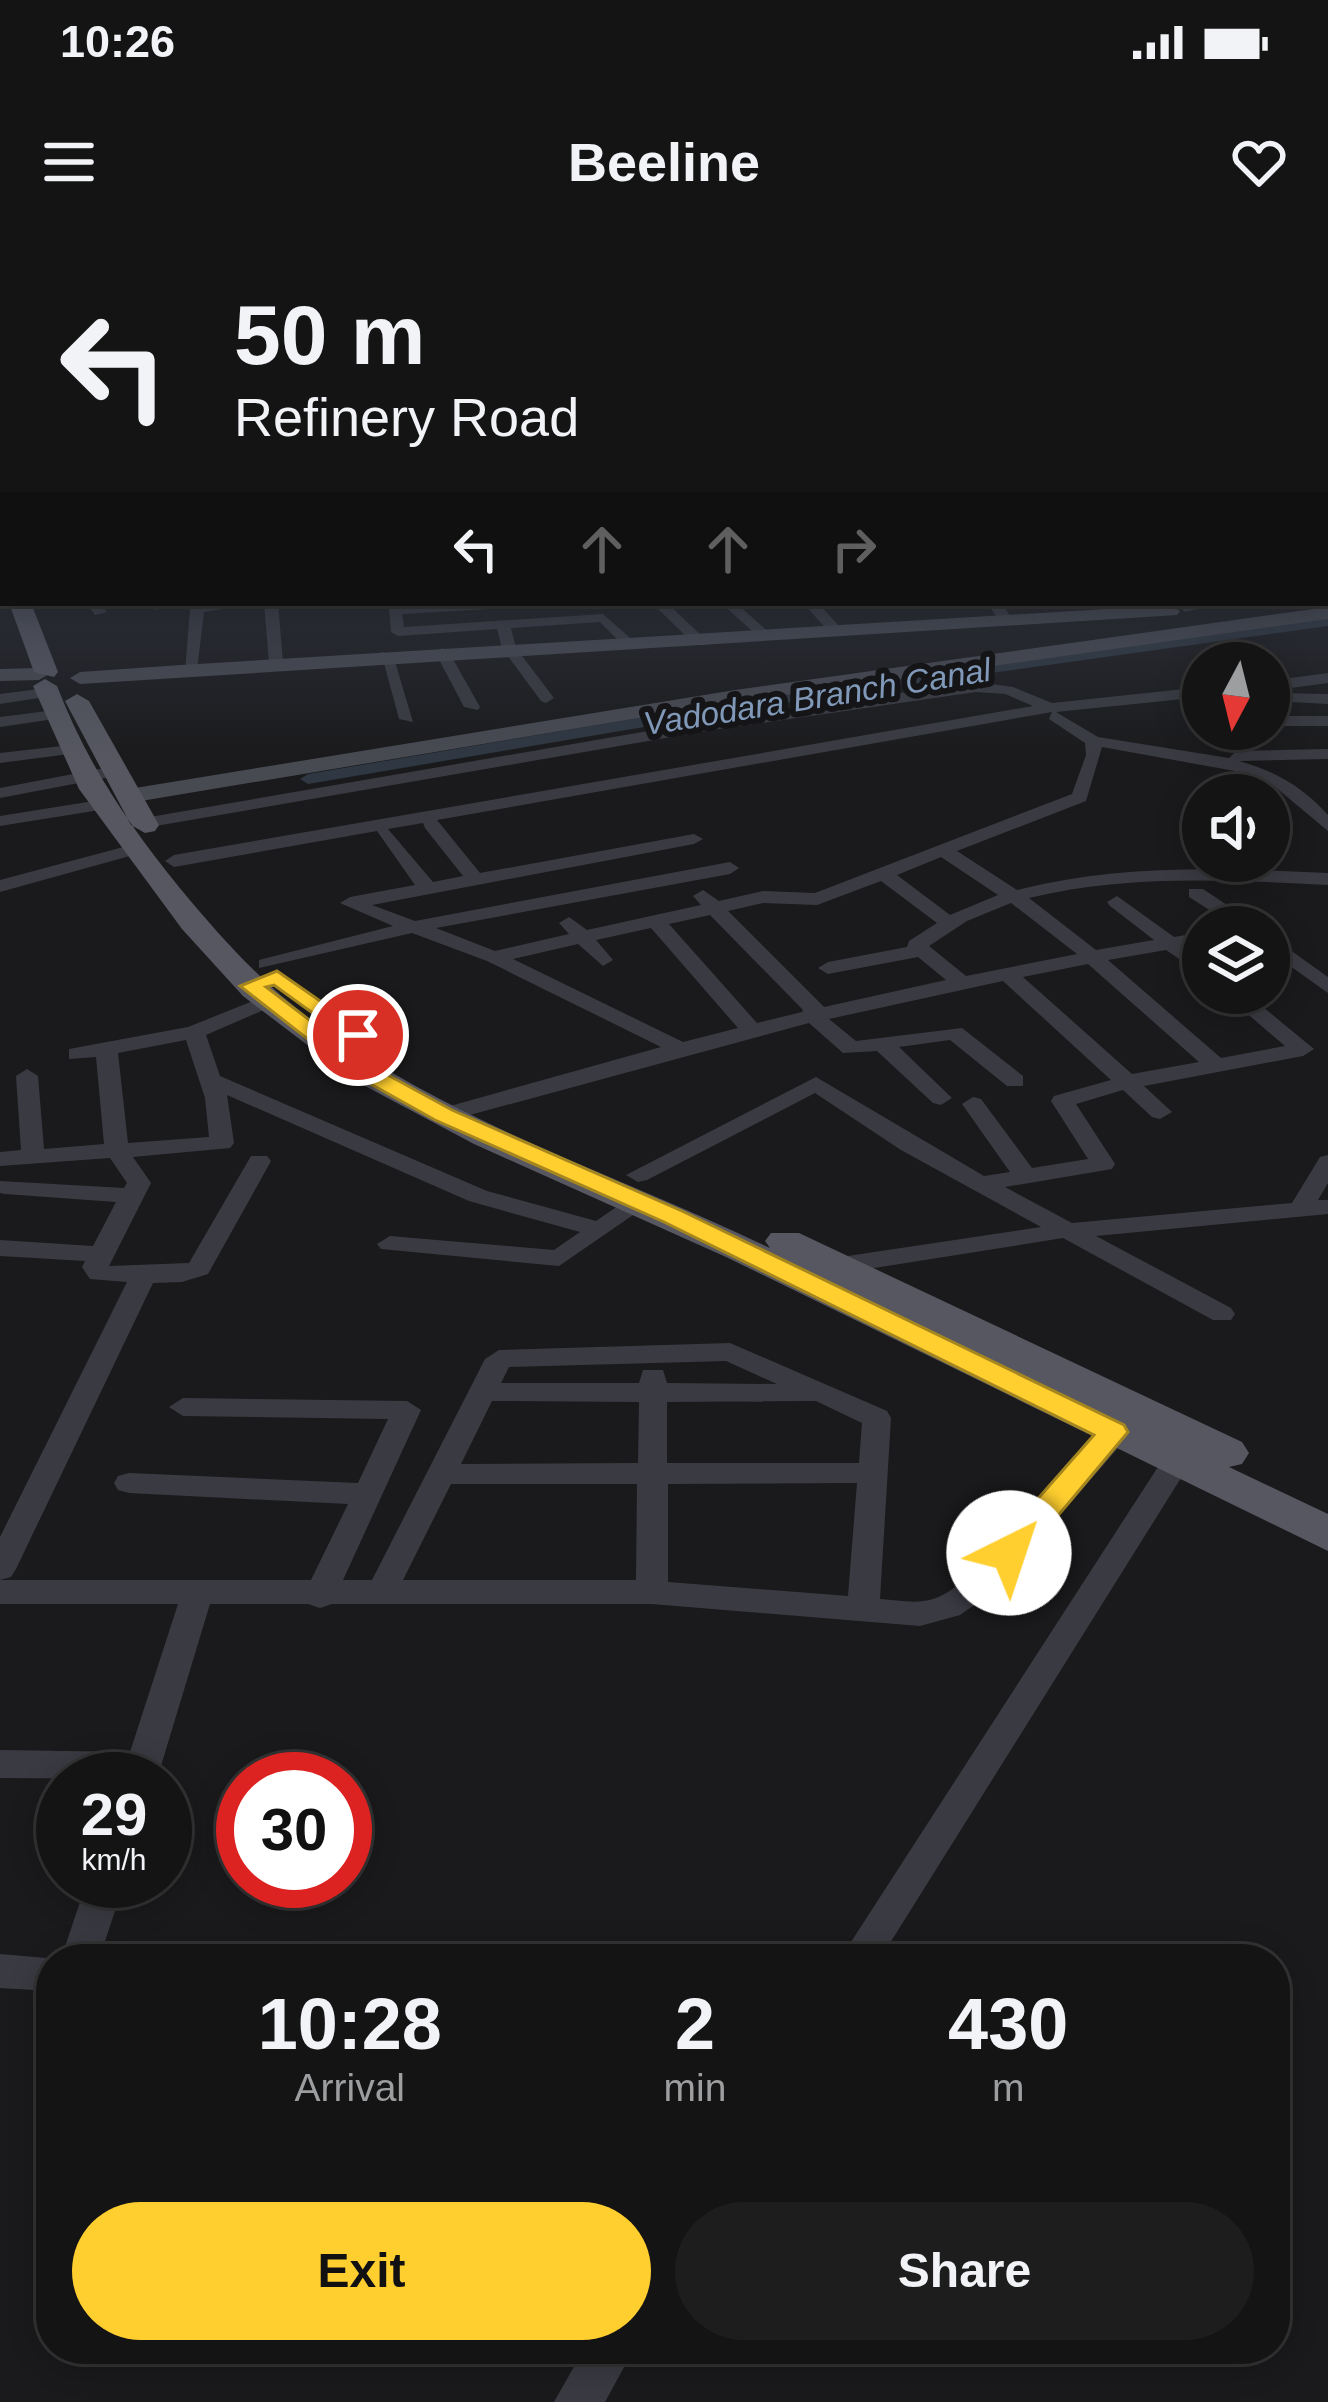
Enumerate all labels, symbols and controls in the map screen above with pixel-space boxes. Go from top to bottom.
text: 10:26 [60,16,175,67]
icon: menu [36,129,102,195]
icon: heart [1226,129,1292,195]
text: Beeline [568,132,760,192]
icon: left [36,288,192,444]
text: 50 m [234,288,425,382]
text: Refinery Road [234,387,579,447]
icon: left [443,516,509,582]
icon: ahead [569,516,635,582]
icon: ahead [695,516,761,582]
icon: right [821,516,887,582]
north arrow [1182,642,1290,750]
map controls [1182,642,1290,1014]
water label: Vadodara Branch Canal [641,651,995,742]
button: sound [1182,774,1290,882]
button: layers [1182,906,1290,1014]
pin [307,984,409,1086]
icon: arrive [325,1002,391,1068]
position arrow [946,1490,1072,1616]
speed limit sign: 30 [216,1752,372,1908]
text: 29 [81,1781,147,1848]
text: km/h [81,1843,147,1876]
text: 10:28 [258,1984,442,2064]
text: 2 [675,1984,715,2064]
text: 430 [948,1984,1068,2064]
text: Arrival [295,2066,405,2109]
text: min [664,2066,726,2109]
text: m [992,2066,1024,2109]
button: Exit [72,2202,651,2340]
button: Share [675,2202,1254,2340]

